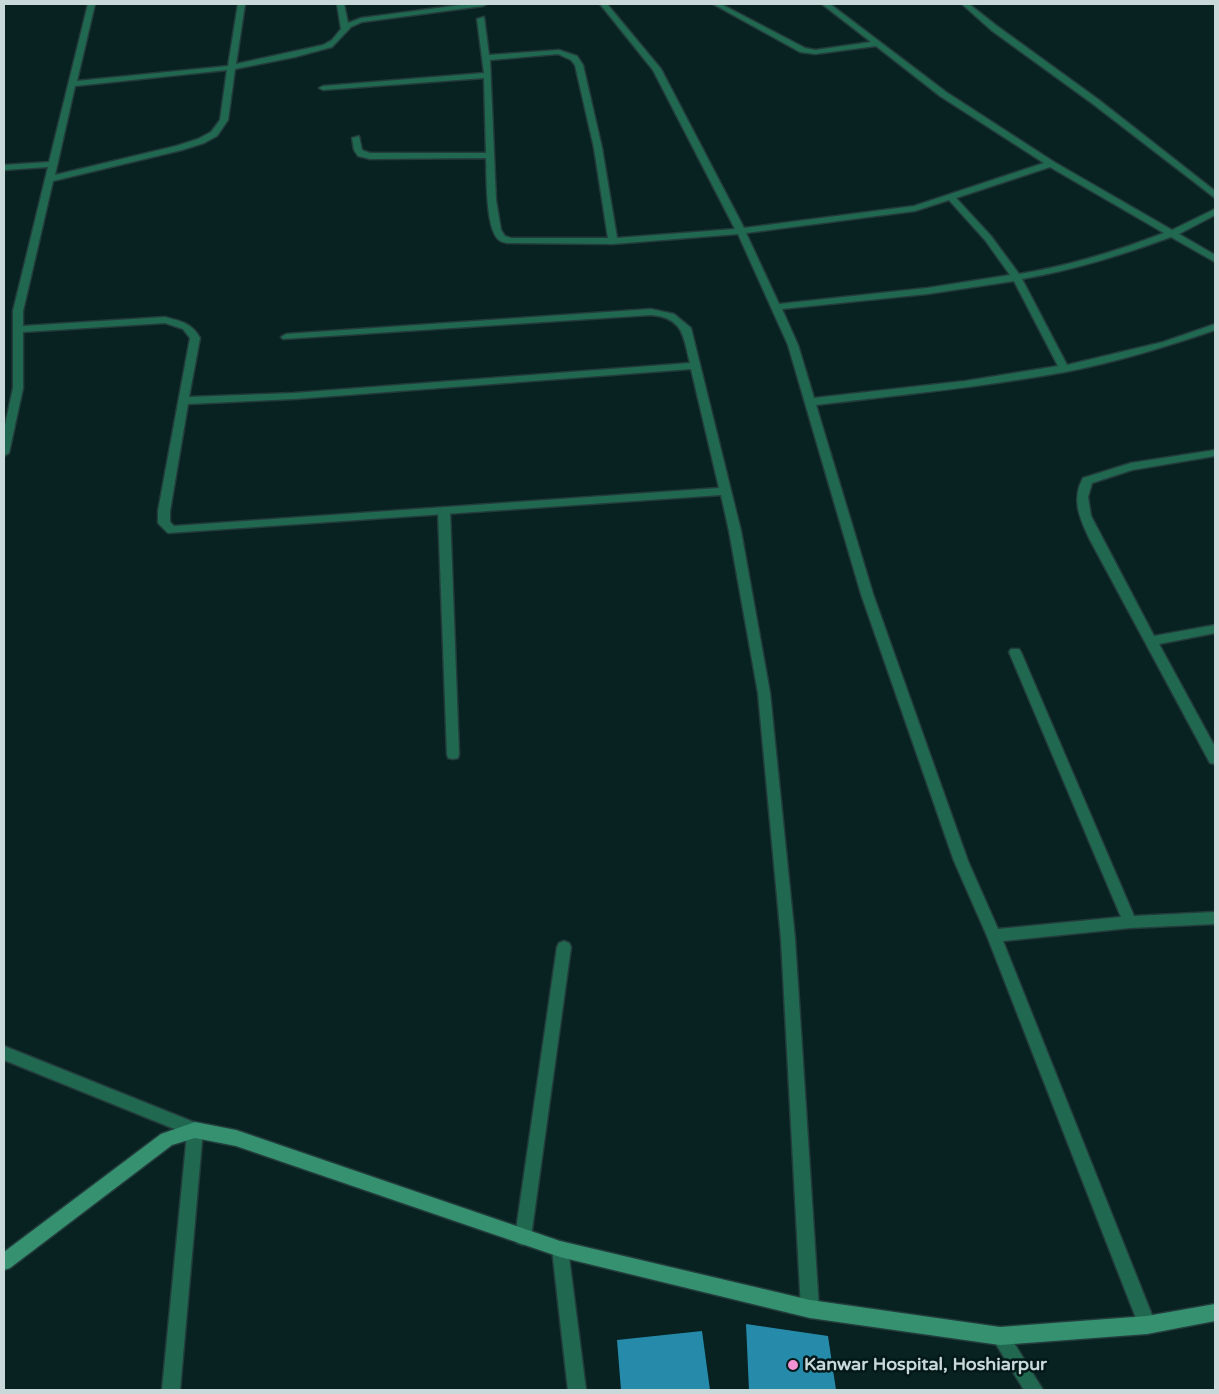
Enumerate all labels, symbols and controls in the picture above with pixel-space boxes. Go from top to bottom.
place label: Kanwar Hospital, Hoshiarpur [804,1354,1047,1376]
marker: Kanwar Hospital, Hoshiarpur [786,1358,800,1372]

